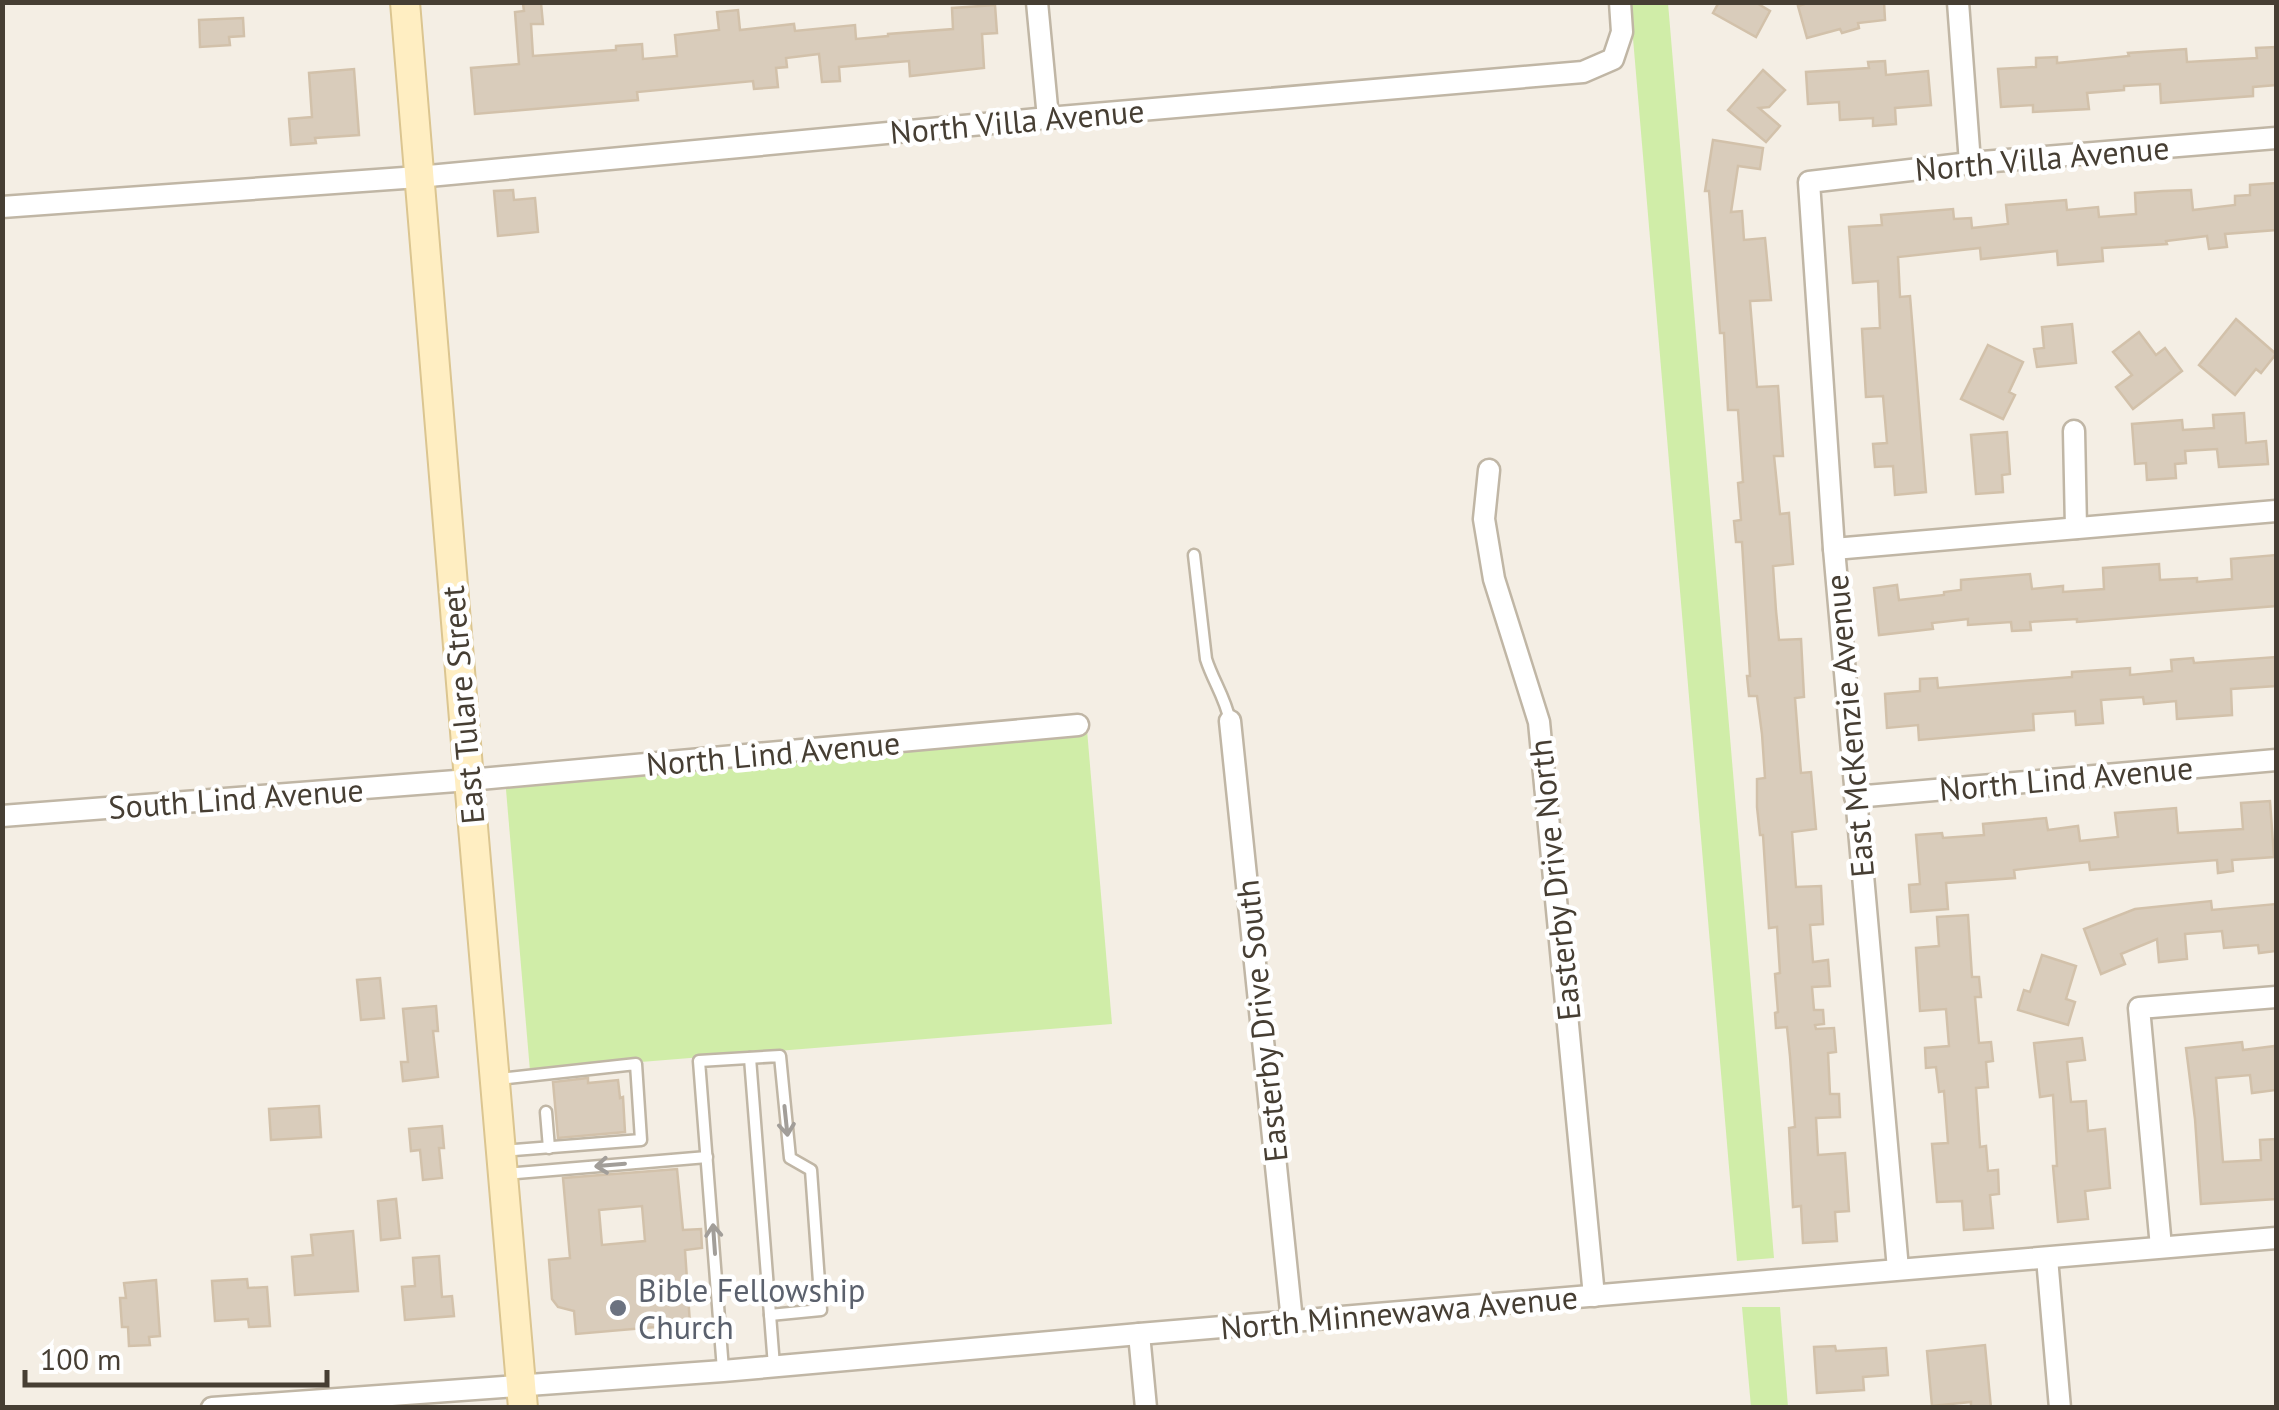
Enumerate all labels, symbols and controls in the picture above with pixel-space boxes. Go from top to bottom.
street label: North Villa Avenue [888,89,1146,153]
street label: North Villa Avenue [1913,126,2171,190]
street label: East McKenzie Avenue [1815,573,1883,879]
street label: East Tulare Street [431,584,493,826]
street label: North Lind Avenue [644,721,902,785]
street label: Easterby Drive North [1518,737,1590,1023]
street label: North Lind Avenue [1937,746,2195,810]
street label: South Lind Avenue [107,768,365,828]
street label: Easterby Drive South [1225,878,1297,1164]
one-way arrow [777,1104,796,1136]
one-way arrow [594,1155,626,1174]
one-way arrow [704,1224,723,1256]
place label: Bible Fellowship Church [638,1269,865,1348]
street label: North Minnewawa Avenue [1219,1275,1579,1349]
marker: Bible Fellowship Church [607,1297,629,1319]
scale bar [25,1325,328,1387]
text: 100 m [40,1339,121,1378]

